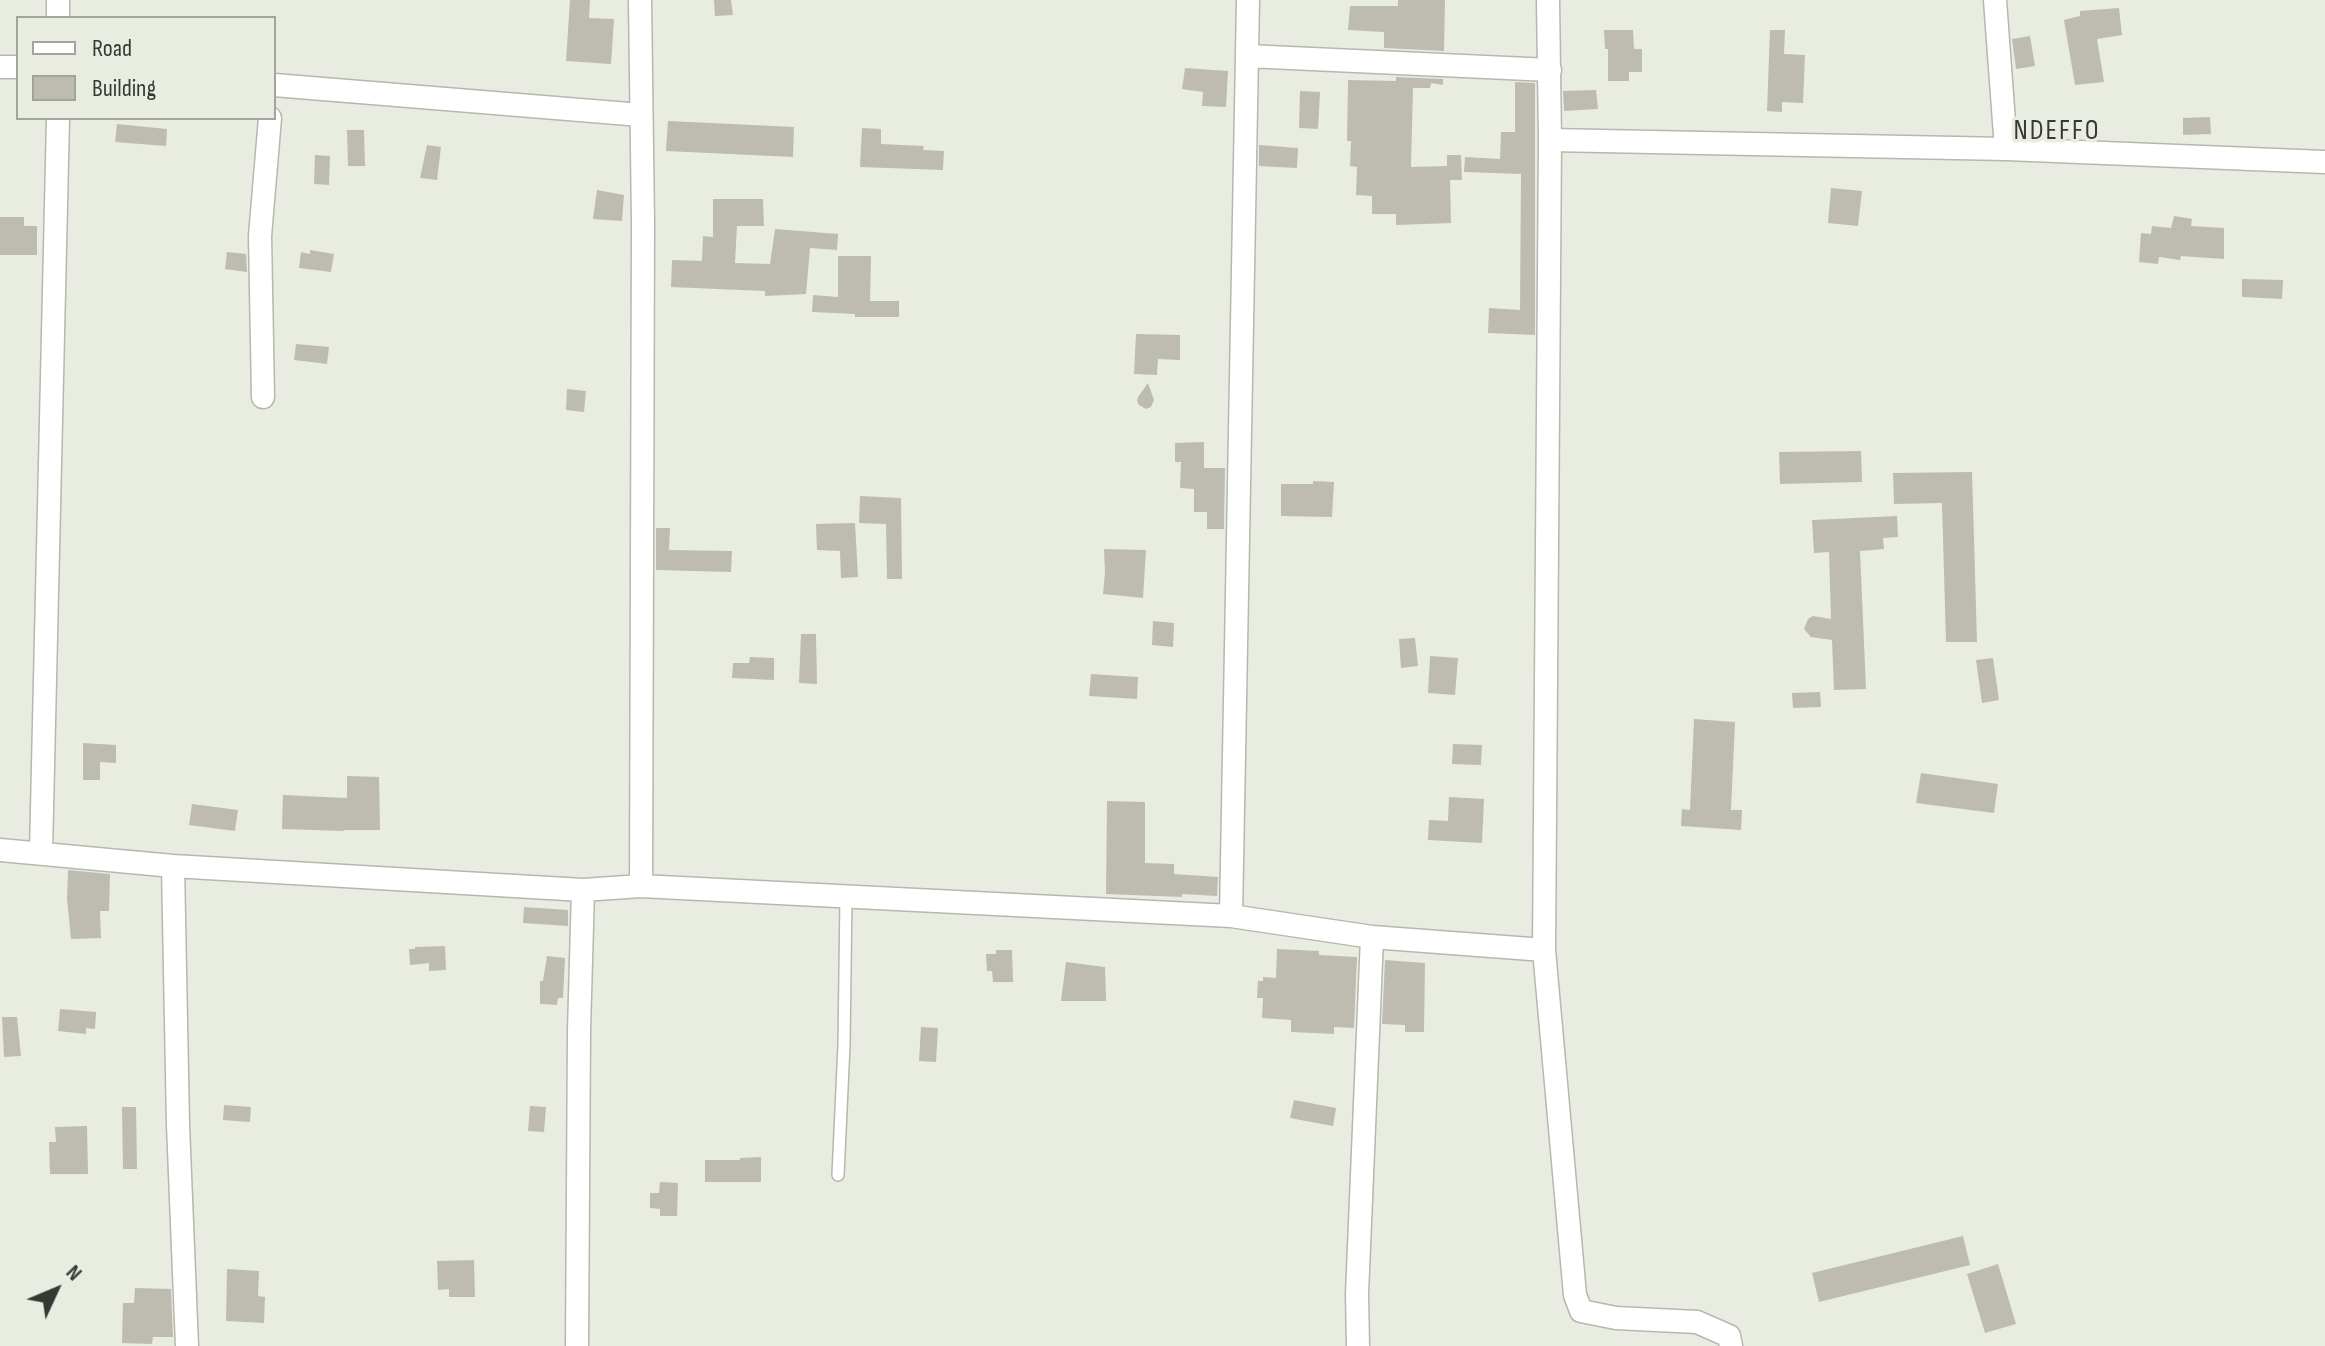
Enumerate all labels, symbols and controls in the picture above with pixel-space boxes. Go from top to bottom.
legend [16,16,276,120]
text: Road [92,34,132,63]
text: Building [92,74,156,103]
district label: NDEFFO [2013,115,2101,149]
north arrow [16,1250,96,1330]
text: N [60,1259,87,1287]

